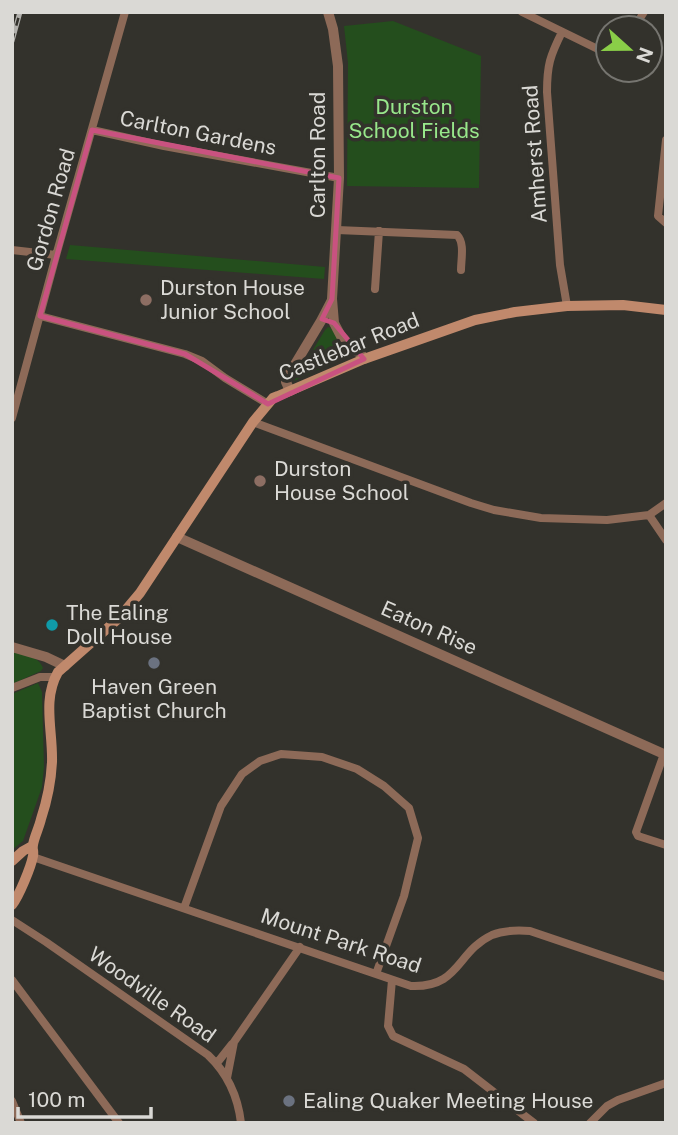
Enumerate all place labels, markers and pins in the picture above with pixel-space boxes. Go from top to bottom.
place label: Durston House Junior School [160,275,305,324]
marker: Durston House Junior School [138,292,154,308]
place label: Durston House School [274,456,409,505]
marker: Durston House School [252,473,268,489]
place label: The Ealing Doll House [66,600,172,649]
marker: The Ealing Doll House [44,617,60,633]
marker: Haven Green Baptist Church [146,655,162,671]
place label: Haven Green Baptist Church [81,674,227,723]
place label: Ealing Quaker Meeting House [303,1088,593,1113]
marker: Ealing Quaker Meeting House [281,1093,297,1109]

